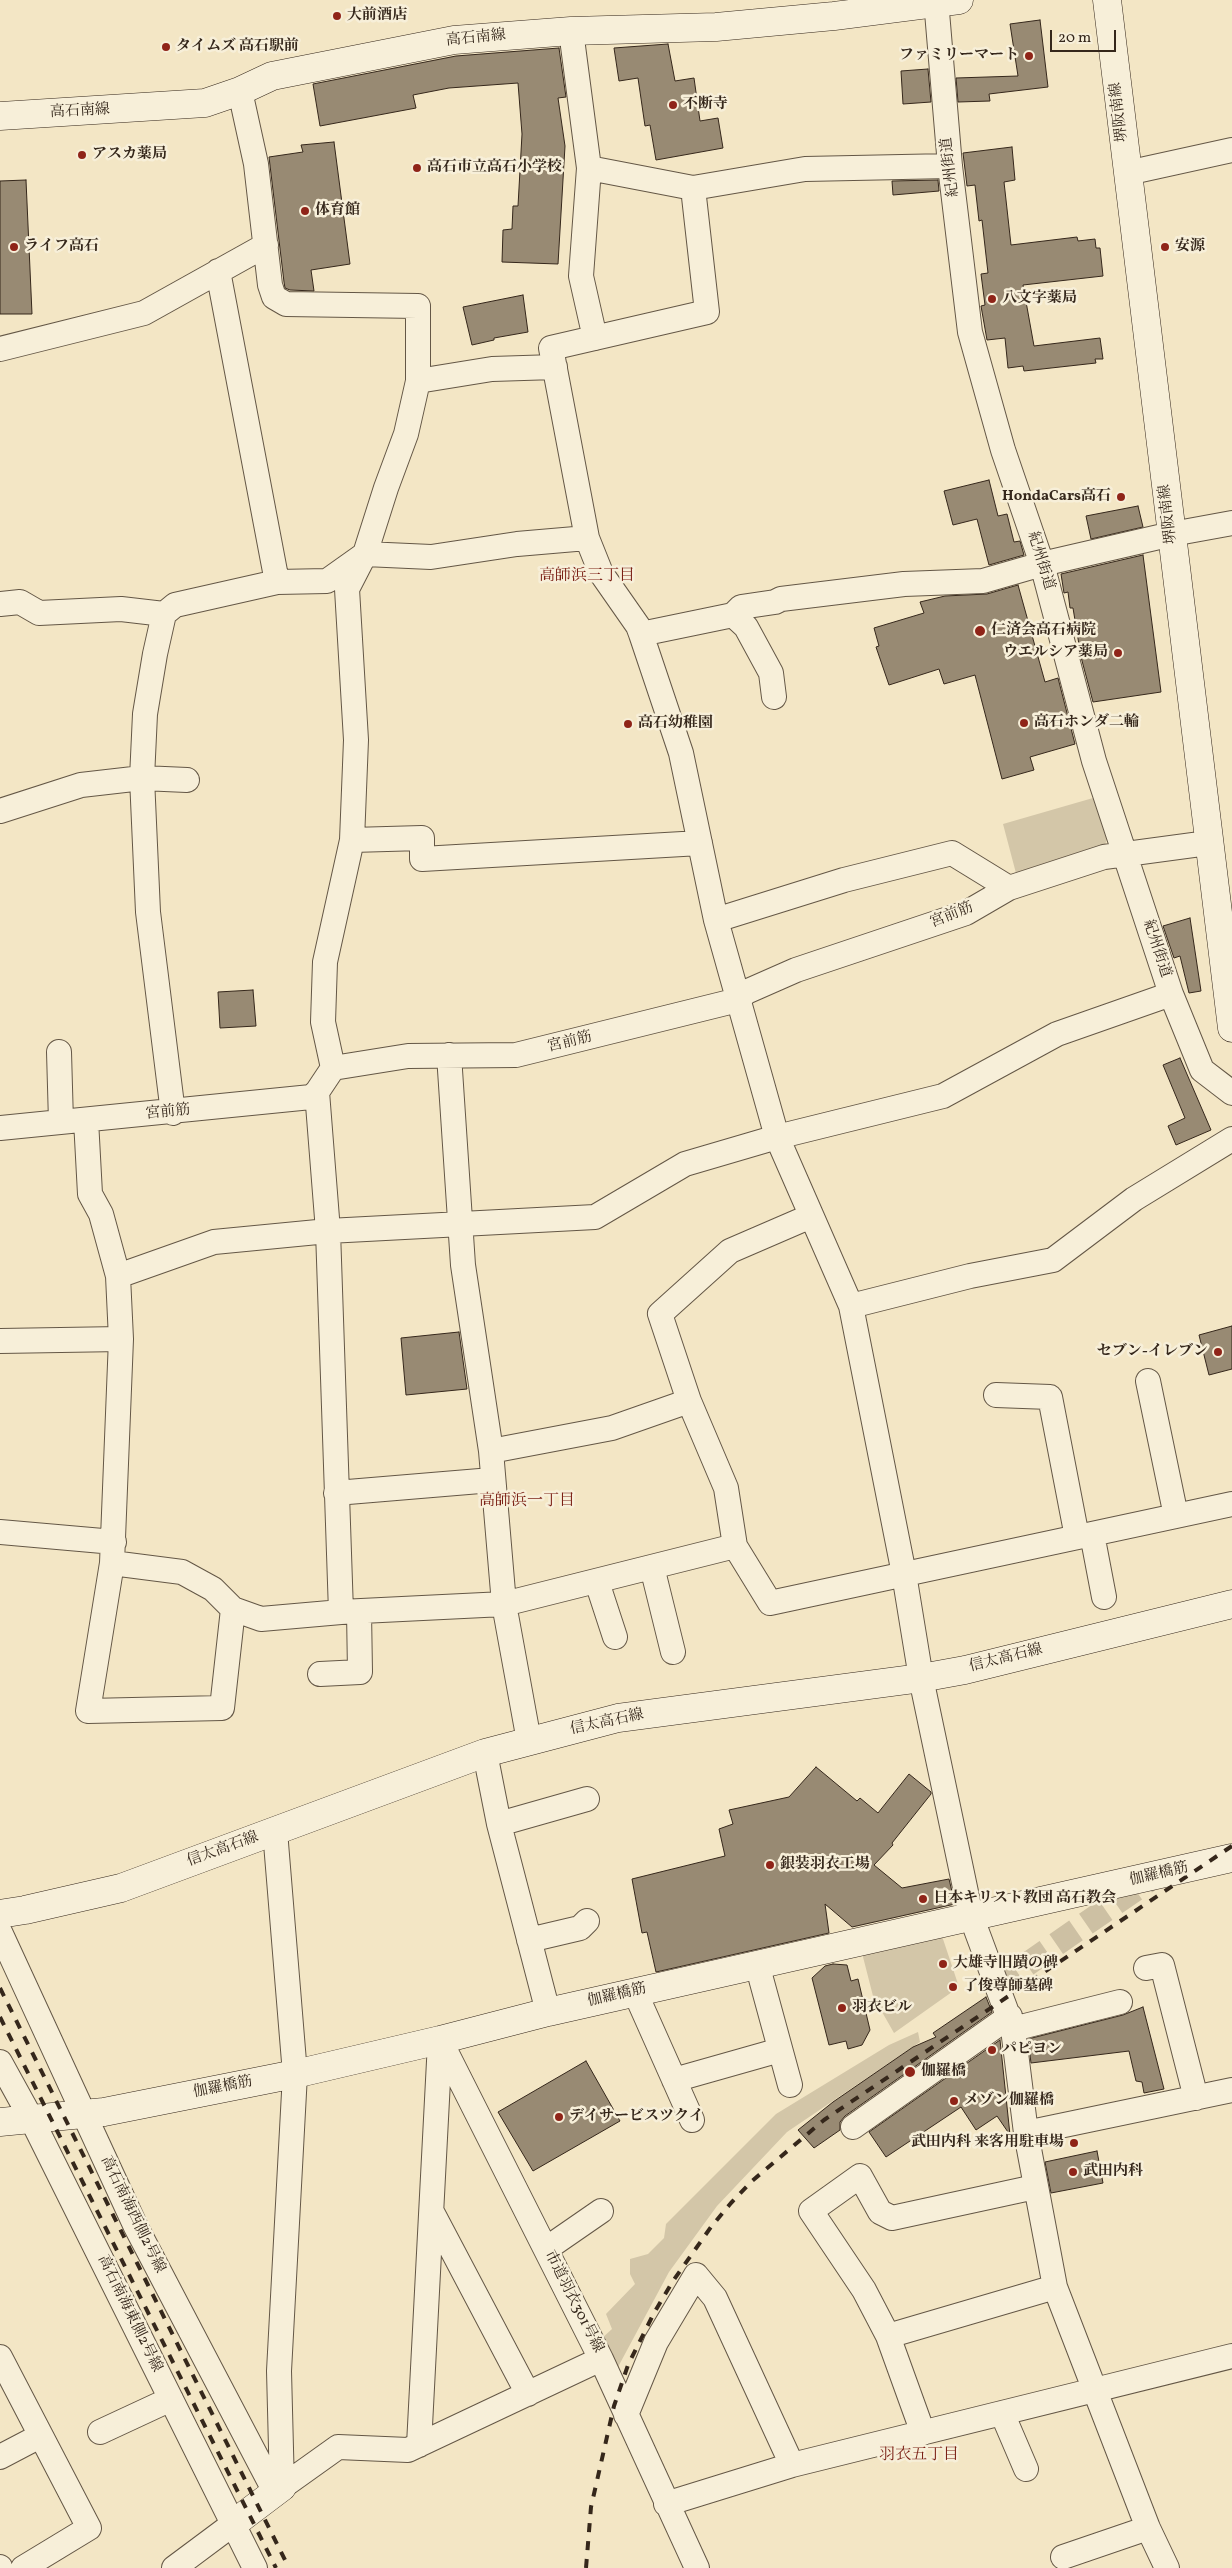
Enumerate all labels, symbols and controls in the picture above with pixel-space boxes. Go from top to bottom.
place label: 大前酒店 [347,7,407,25]
marker: 大前酒店 [331,10,343,22]
scale bar [1052,20,1118,52]
street label: 高石南線 [445,27,507,51]
text: 20 m [1058,28,1091,49]
place label: タイムズ 高石駅前 [176,38,299,56]
marker: タイムズ 高石駅前 [160,41,172,53]
place label: ファミリーマート [899,47,1019,65]
marker: ファミリーマート [1023,50,1035,62]
street label: 堺阪南線 [1107,81,1133,143]
place label: 不断寺 [683,96,728,114]
marker: 不断寺 [667,99,679,111]
street label: 高石南線 [50,101,110,123]
street label: 紀州街道 [938,136,964,198]
place label: アスカ薬局 [92,146,167,164]
marker: アスカ薬局 [76,149,88,161]
place label: 高石市立高石小学校 [427,159,562,177]
marker: 高石市立高石小学校 [411,162,423,174]
place label: 体育館 [315,202,360,220]
marker: 体育館 [299,205,311,217]
place label: ライフ高石 [24,238,99,256]
place label: 安源 [1175,238,1205,256]
marker: ライフ高石 [8,241,20,253]
marker: 安源 [1159,241,1171,253]
place label: 八文字薬局 [1002,290,1077,308]
marker: 八文字薬局 [986,293,998,305]
street label: 堺阪南線 [1156,483,1182,545]
place label: HondaCars高石 [1002,488,1111,506]
marker: HondaCars高石 [1115,491,1127,503]
street label: 紀州街道 [1023,530,1057,592]
district label: 高師浜三丁目 [539,567,635,587]
place label: 仁済会高石病院 [991,622,1096,640]
marker: 仁済会高石病院 [973,624,987,638]
place label: ウエルシア薬局 [1003,644,1108,662]
marker: ウエルシア薬局 [1112,647,1124,659]
place label: 高石ホンダ二輪 [1034,714,1139,732]
place label: 高石幼稚園 [638,715,713,733]
marker: 高石ホンダ二輪 [1018,717,1030,729]
marker: 高石幼稚園 [622,718,634,730]
street label: 宮前筋 [928,899,976,933]
street label: 紀州街道 [1138,918,1174,980]
street label: 宮前筋 [546,1029,594,1057]
street label: 宮前筋 [145,1102,191,1124]
place label: セブン-イレブン [1097,1343,1208,1361]
marker: セブン-イレブン [1212,1346,1224,1358]
district label: 高師浜一丁目 [479,1492,575,1512]
street label: 信太高石線 [967,1641,1045,1677]
street label: 信太高石線 [568,1706,646,1740]
street label: 信太高石線 [185,1829,261,1871]
place label: 銀装羽衣工場 [780,1856,870,1874]
marker: 銀装羽衣工場 [764,1859,776,1871]
street label: 伽羅橋筋 [1128,1859,1190,1891]
place label: 日本キリスト教団 高石教会 [933,1890,1116,1908]
marker: 日本キリスト教団 高石教会 [917,1893,929,1905]
place label: 大雄寺旧蹟の碑 [953,1955,1058,1973]
marker: 大雄寺旧蹟の碑 [937,1958,949,1970]
place label: 了俊尊師墓碑 [963,1978,1053,1996]
street label: 伽羅橋筋 [586,1980,648,2012]
marker: 了俊尊師墓碑 [947,1981,959,1993]
place label: 羽衣ビル [852,1999,912,2017]
marker: 羽衣ビル [836,2002,848,2014]
place label: パピヨン [1002,2041,1062,2059]
marker: パピヨン [986,2044,998,2056]
place label: 伽羅橋 [921,2063,966,2081]
marker: 伽羅橋 [903,2065,917,2079]
street label: 伽羅橋筋 [192,2073,254,2103]
place label: メゾン伽羅橋 [964,2092,1054,2110]
marker: メゾン伽羅橋 [948,2095,960,2107]
place label: デイサービスツクイ [569,2108,704,2126]
marker: デイサービスツクイ [553,2111,565,2123]
place label: 武田内科 来客用駐車場 [911,2134,1064,2152]
marker: 武田内科 来客用駐車場 [1068,2137,1080,2149]
street label: 高石南海西側2号線 [96,2154,168,2276]
place label: 武田内科 [1083,2163,1143,2181]
marker: 武田内科 [1067,2166,1079,2178]
street label: 市道羽衣301号線 [540,2248,606,2356]
street label: 高石南海東側2号線 [93,2253,165,2375]
district label: 羽衣五丁目 [879,2446,959,2466]

